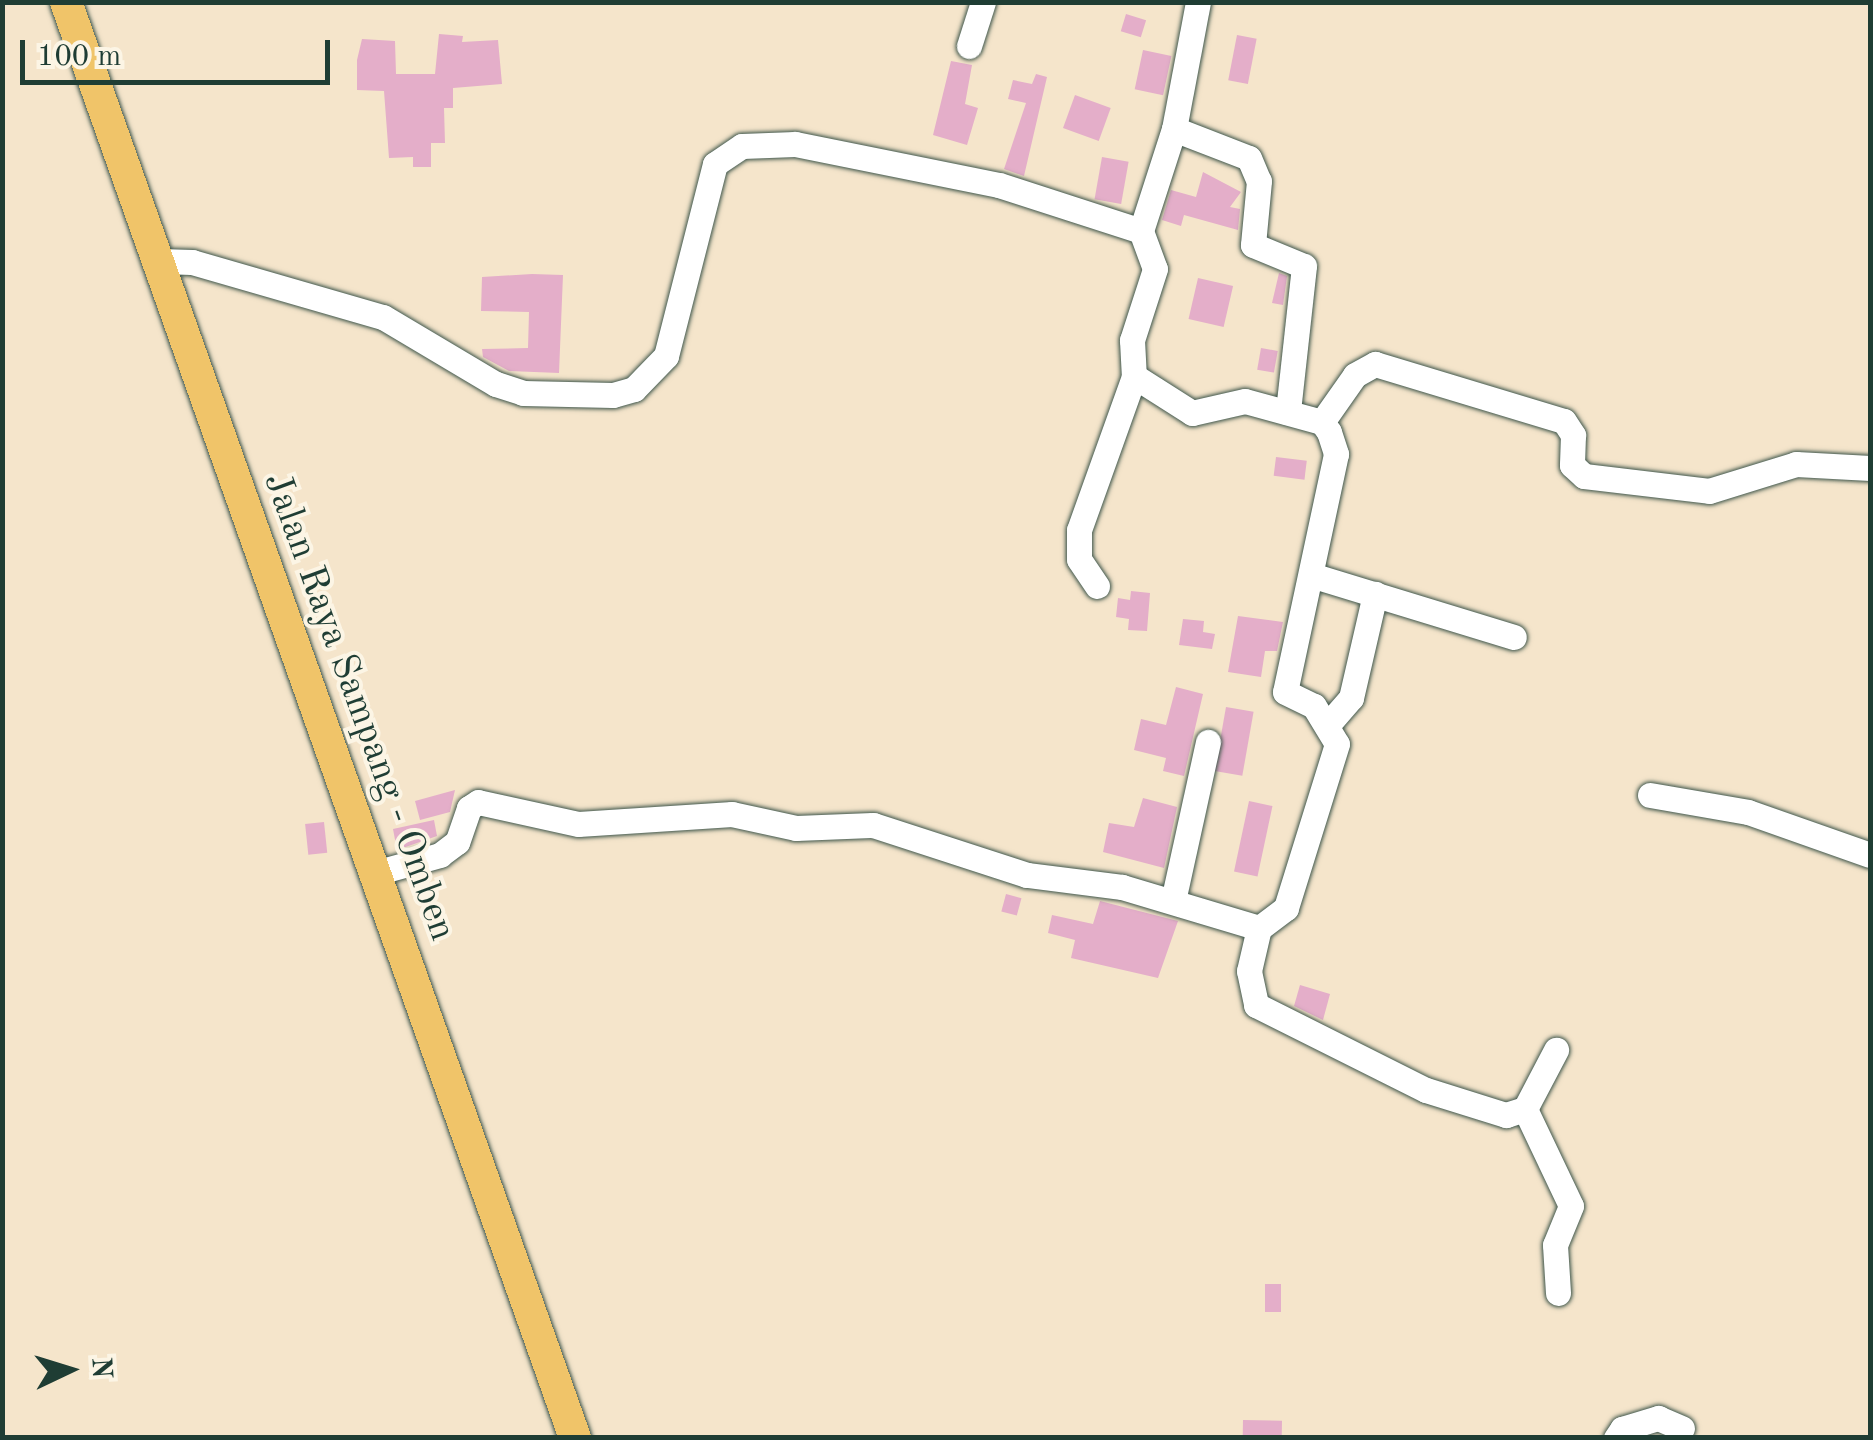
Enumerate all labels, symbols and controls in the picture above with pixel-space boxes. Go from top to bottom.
scale bar [25,20,335,82]
text: 100 m [37,42,121,72]
street label: Jalan Raya Sampang - Omben [252,467,464,947]
north arrow [20,1320,120,1420]
text: N [85,1356,115,1380]

